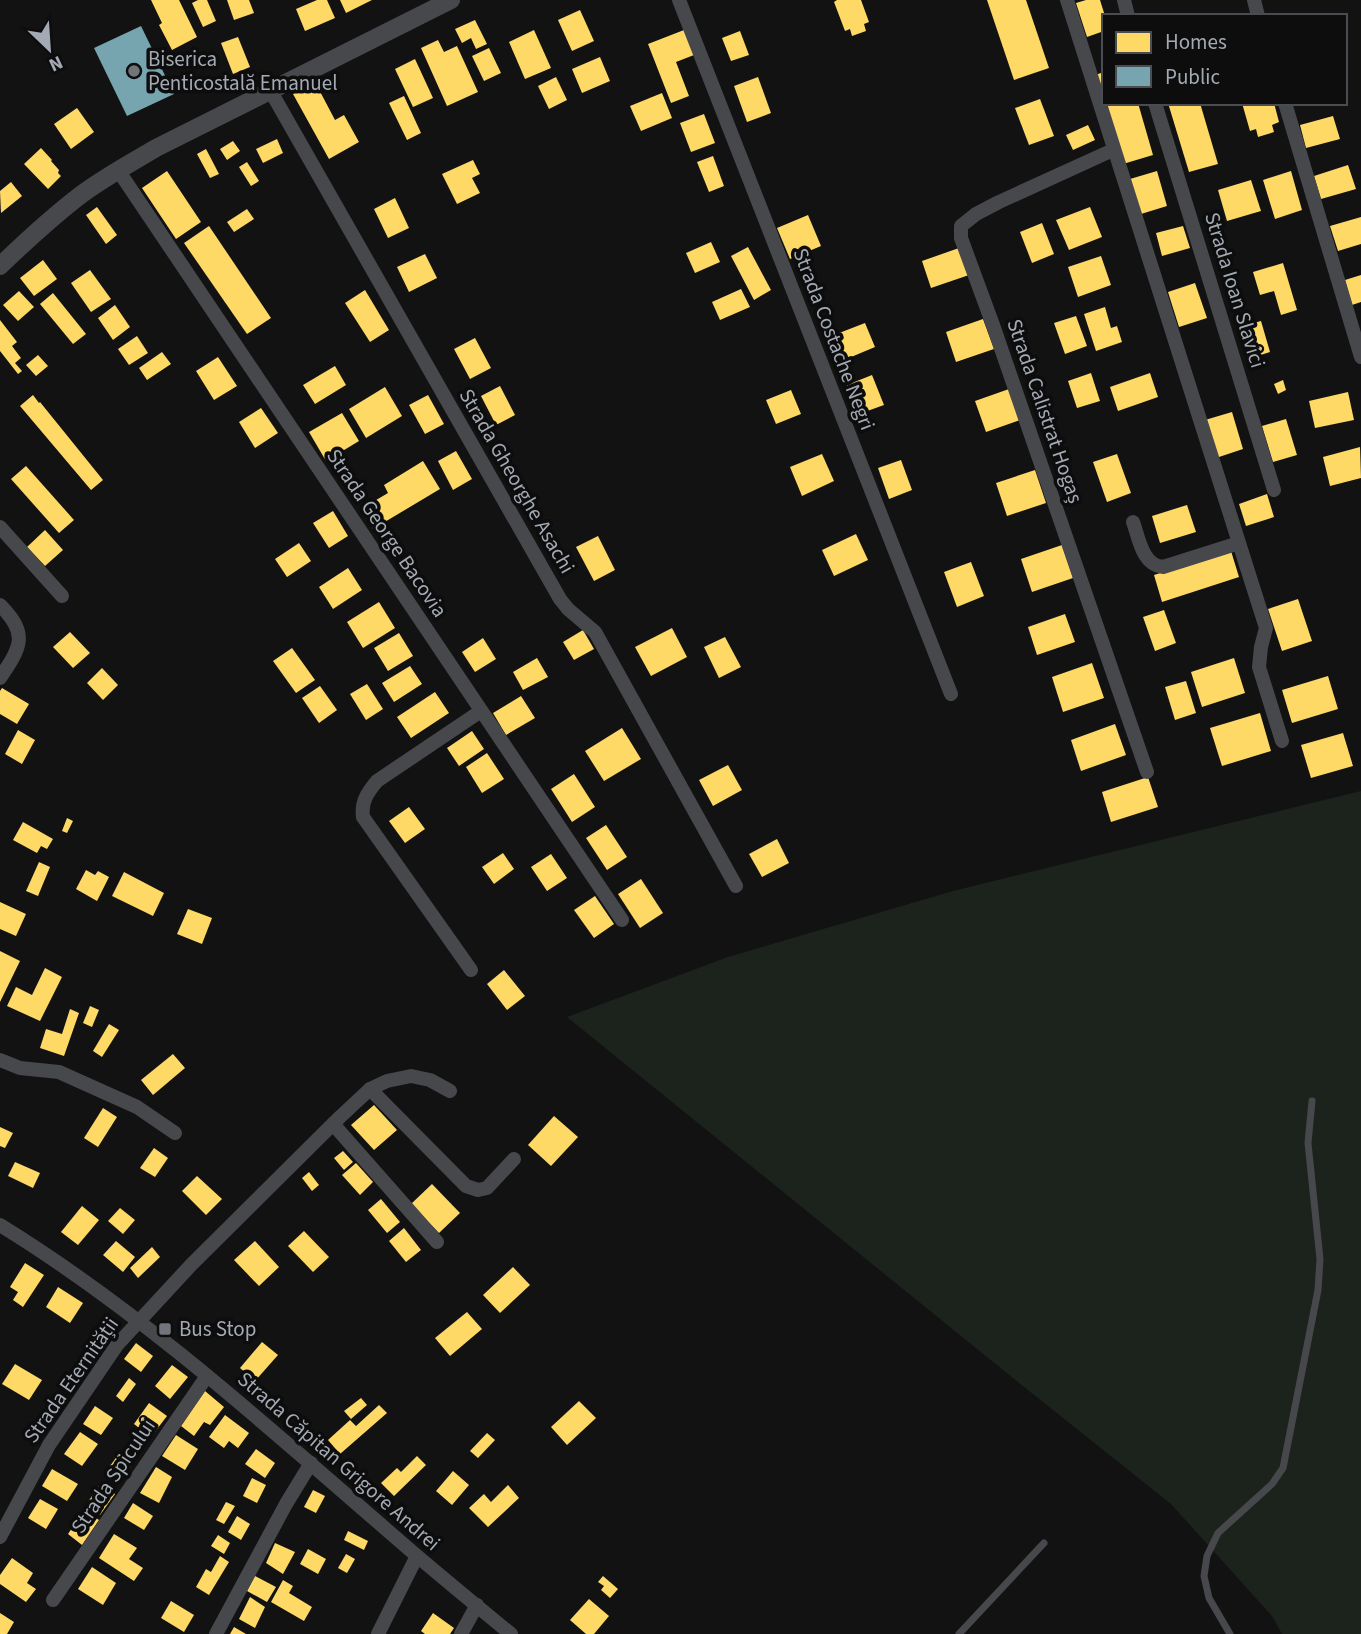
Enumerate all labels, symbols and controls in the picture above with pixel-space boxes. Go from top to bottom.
north arrow [14,14,84,84]
legend [1102,14,1347,105]
text: Homes [1165,27,1227,57]
place label: Biserica Penticostală Emanuel [148,44,338,98]
text: N [44,48,67,78]
text: Public [1165,62,1220,92]
marker: Biserica Penticostală Emanuel [126,63,142,79]
street label: Strada Ioan Slavici [1197,208,1273,372]
street label: Strada Costache Negri [785,244,883,434]
street label: Strada Calistrat Hogaș [999,315,1091,507]
street label: Strada Gheorghe Asachi [452,383,582,579]
street label: Strada George Bacovia [319,443,455,623]
street label: Strada Eternității [16,1311,126,1449]
place label: Bus Stop [179,1314,256,1344]
marker: Bus Stop [157,1321,173,1337]
street label: Strada Căpitan Grigore Andrei [231,1364,447,1558]
street label: Strada Spicului [63,1413,163,1539]

